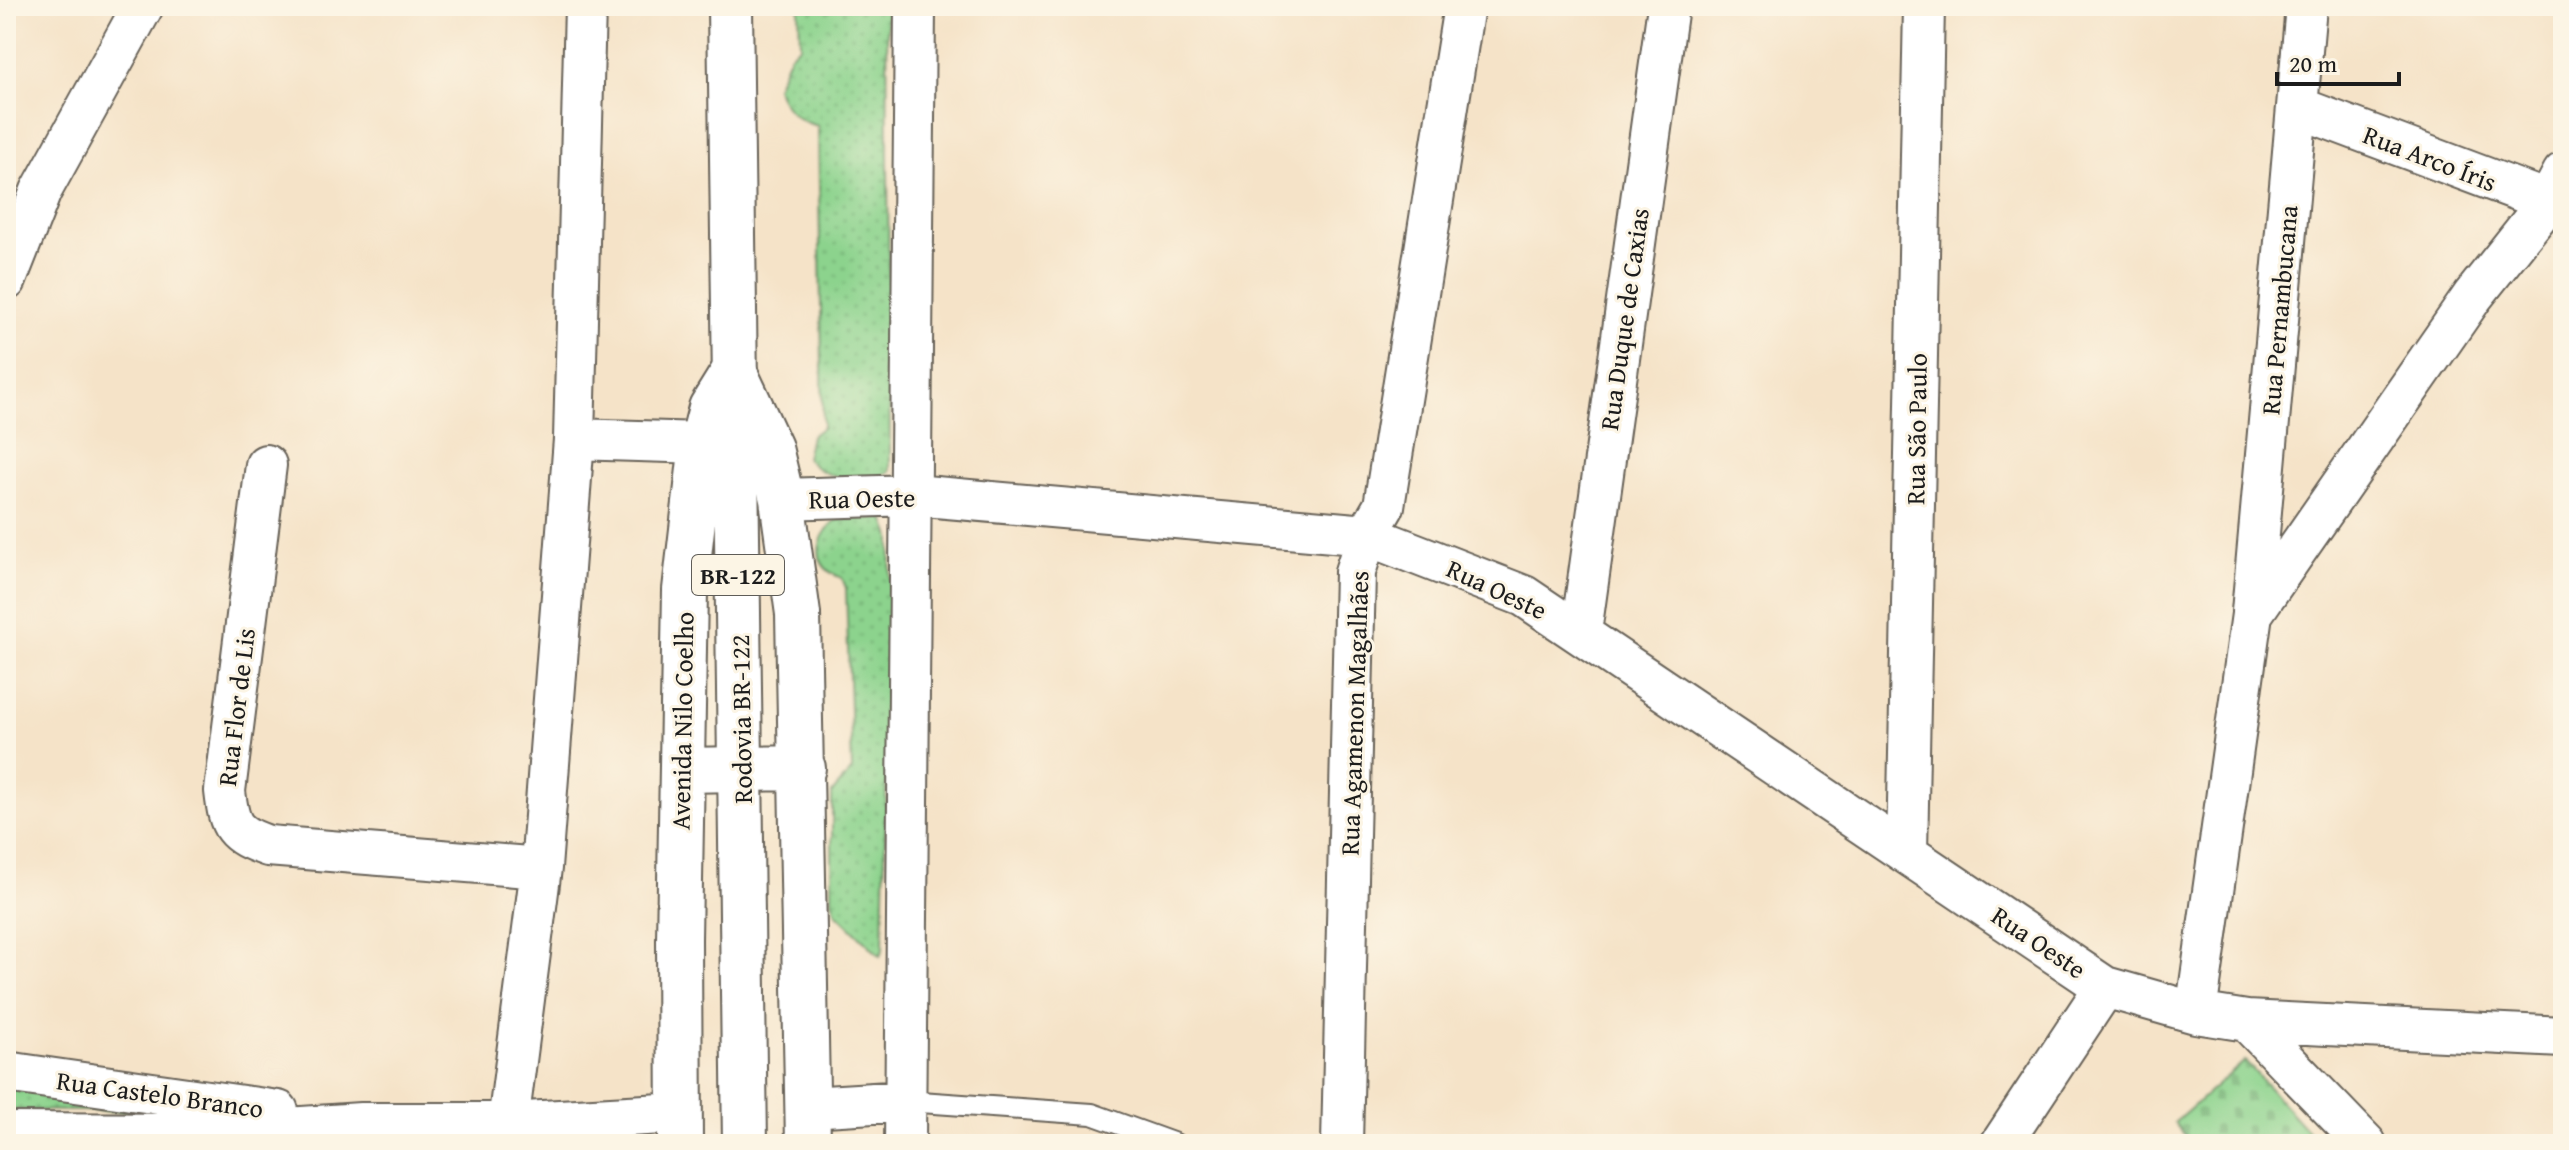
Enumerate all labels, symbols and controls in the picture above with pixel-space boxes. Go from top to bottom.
scale bar [2277,36,2399,86]
text: 20 m [2289,46,2337,81]
street label: Rua Arco Íris [2358,115,2502,201]
street label: Rua Pernambucana [2250,203,2308,416]
street label: Rua Duque de Caxias [1589,205,1659,433]
street label: Rua São Paulo [1895,353,1937,505]
street label: Rua Oeste [808,478,916,518]
street label: Rua Oeste [1440,549,1554,629]
road number: BR-122 [692,555,784,595]
street label: Rua Agamenon Magalhães [1330,570,1378,856]
street label: Avenida Nilo Coelho [661,612,703,830]
street label: Rua Flor de Lis [207,626,265,788]
street label: Rodovia BR-122 [720,634,762,804]
street label: Rua Oeste [1984,896,2094,988]
street label: Rua Castelo Branco [54,1060,266,1128]

